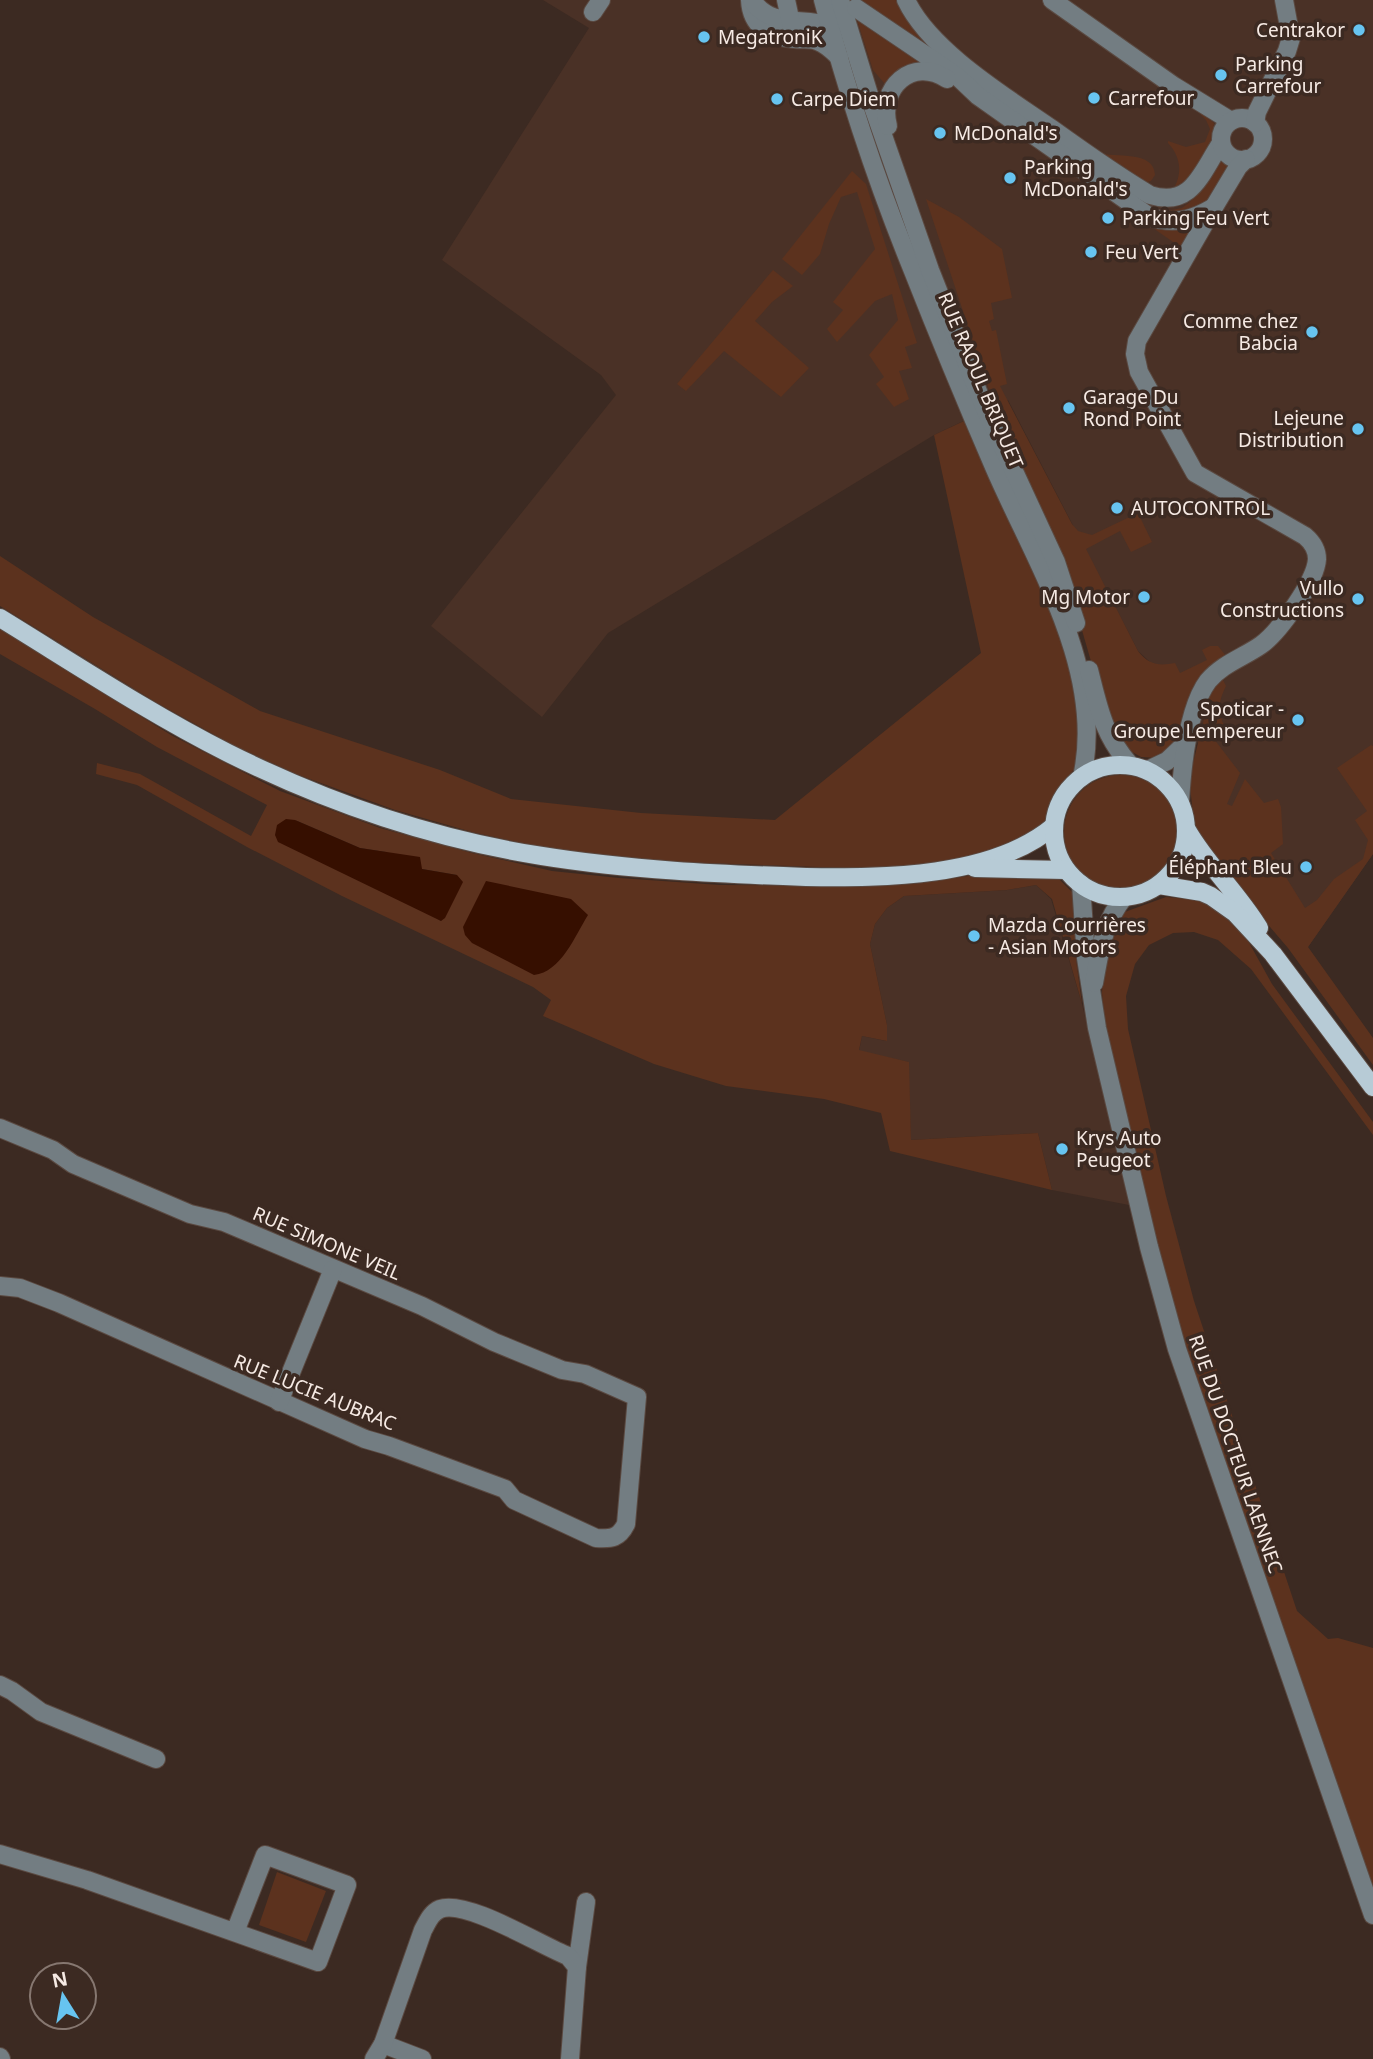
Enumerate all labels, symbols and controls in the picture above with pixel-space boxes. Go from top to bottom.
place label: Centrakor [1256,17,1345,43]
marker: Centrakor [1351,22,1367,38]
place label: MegatroniK [718,24,823,50]
marker: MegatroniK [696,29,712,45]
place label: Parking Carrefour [1235,51,1321,99]
marker: Parking Carrefour [1213,67,1229,83]
place label: Carrefour [1108,85,1194,111]
place label: Carpe Diem [791,86,896,112]
marker: Carrefour [1086,90,1102,106]
marker: Carpe Diem [769,91,785,107]
place label: McDonald's [954,120,1058,146]
marker: McDonald's [932,125,948,141]
place label: Parking McDonald's [1024,154,1128,202]
marker: Parking McDonald's [1002,170,1018,186]
place label: Parking Feu Vert [1122,205,1269,231]
marker: Parking Feu Vert [1100,210,1116,226]
place label: Feu Vert [1105,239,1179,265]
marker: Feu Vert [1083,244,1099,260]
street label: RUE RAOUL BRIQUET [932,288,1030,472]
place label: Comme chez Babcia [1183,308,1298,356]
marker: Comme chez Babcia [1304,324,1320,340]
place label: Garage Du Rond Point [1083,384,1181,432]
marker: Garage Du Rond Point [1061,400,1077,416]
place label: Lejeune Distribution [1238,405,1344,453]
marker: Lejeune Distribution [1350,421,1366,437]
place label: AUTOCONTROL [1131,495,1270,521]
marker: AUTOCONTROL [1109,500,1125,516]
place label: Vullo Constructions [1220,575,1344,623]
place label: Mg Motor [1041,584,1130,610]
marker: Mg Motor [1136,589,1152,605]
marker: Vullo Constructions [1350,591,1366,607]
place label: Spoticar - Groupe Lempereur [1114,696,1284,744]
marker: Spoticar - Groupe Lempereur [1290,712,1306,728]
place label: Éléphant Bleu [1168,854,1292,880]
marker: Éléphant Bleu [1298,859,1314,875]
place label: Mazda Courrières - Asian Motors [988,912,1146,960]
marker: Mazda Courrières - Asian Motors [966,928,982,944]
place label: Krys Auto Peugeot [1076,1125,1162,1173]
marker: Krys Auto Peugeot [1054,1141,1070,1157]
street label: RUE SIMONE VEIL [249,1200,405,1286]
street label: RUE DU DOCTEUR LAENNEC [1183,1331,1289,1577]
street label: RUE LUCIE AUBRAC [230,1348,400,1436]
north arrow [28,1961,98,2031]
text: N [50,1965,70,1994]

